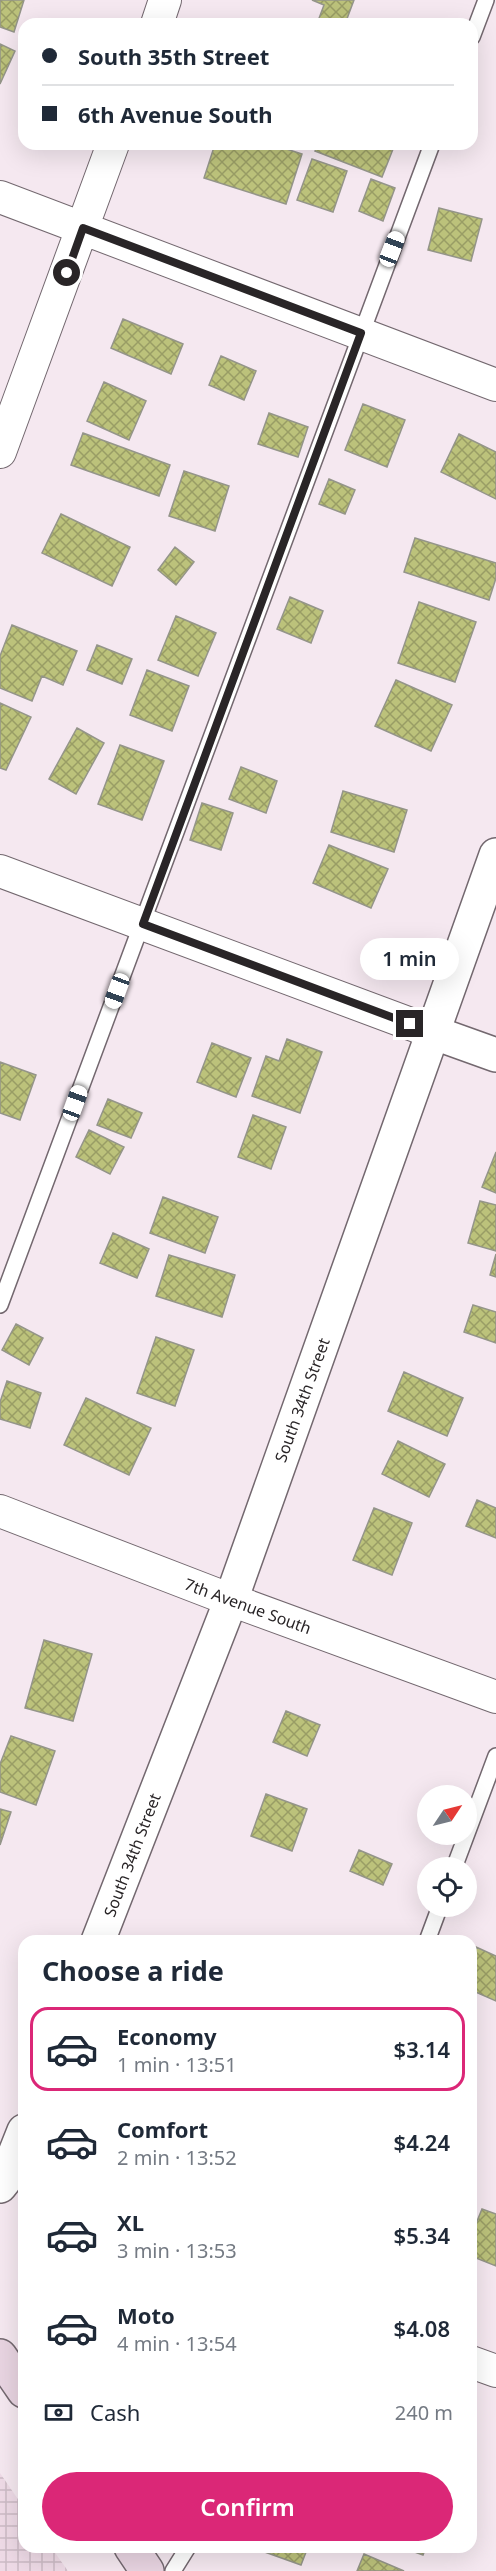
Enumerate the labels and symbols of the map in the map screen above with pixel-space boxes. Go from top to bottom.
car [377,229,407,269]
route start [53,259,80,286]
callout: 1 min [360,937,460,979]
car [102,971,132,1011]
route end [396,1010,423,1037]
car [60,1083,90,1123]
street label: South 34th Street [269,1334,335,1465]
street label: 7th Avenue South [182,1573,314,1639]
north arrow [417,1785,477,1845]
street label: South 34th Street [98,1790,166,1920]

